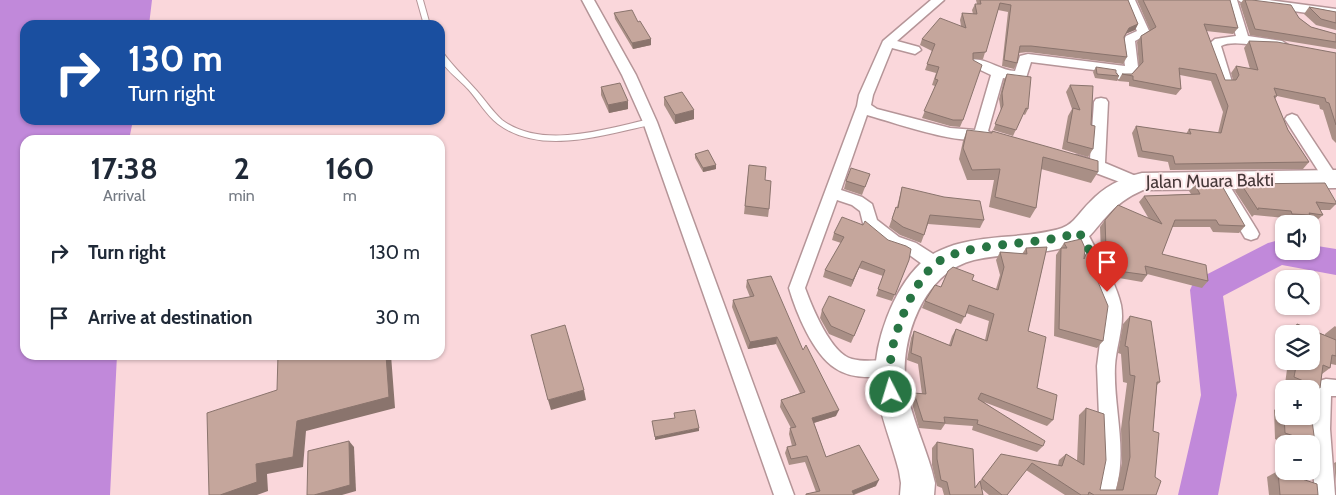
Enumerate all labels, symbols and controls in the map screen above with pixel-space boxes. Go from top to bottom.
text: 130 m [128,37,223,80]
icon: right [45,40,110,105]
text: Turn right [128,80,215,107]
text: 17:38 [91,150,158,187]
text: 2 [234,150,250,187]
text: 160 [325,150,374,187]
street label: Jalan Muara Bakti [1145,169,1274,193]
text: Arrival [103,186,145,205]
text: min [228,186,255,205]
text: m [343,186,357,205]
map controls [1275,215,1320,480]
button: sound [1275,215,1320,260]
icon: right [45,239,73,267]
text: Turn right [88,241,166,264]
text: 130 m [369,241,420,264]
pin [1086,241,1128,292]
icon: arrive [1093,248,1121,276]
button: search [1275,270,1320,315]
icon: arrive [45,304,73,332]
text: Arrive at destination [88,306,252,329]
text: 30 m [376,306,420,329]
button: layers [1275,325,1320,370]
position arrow [864,365,916,417]
button: + [1275,380,1320,425]
button: − [1275,435,1320,480]

